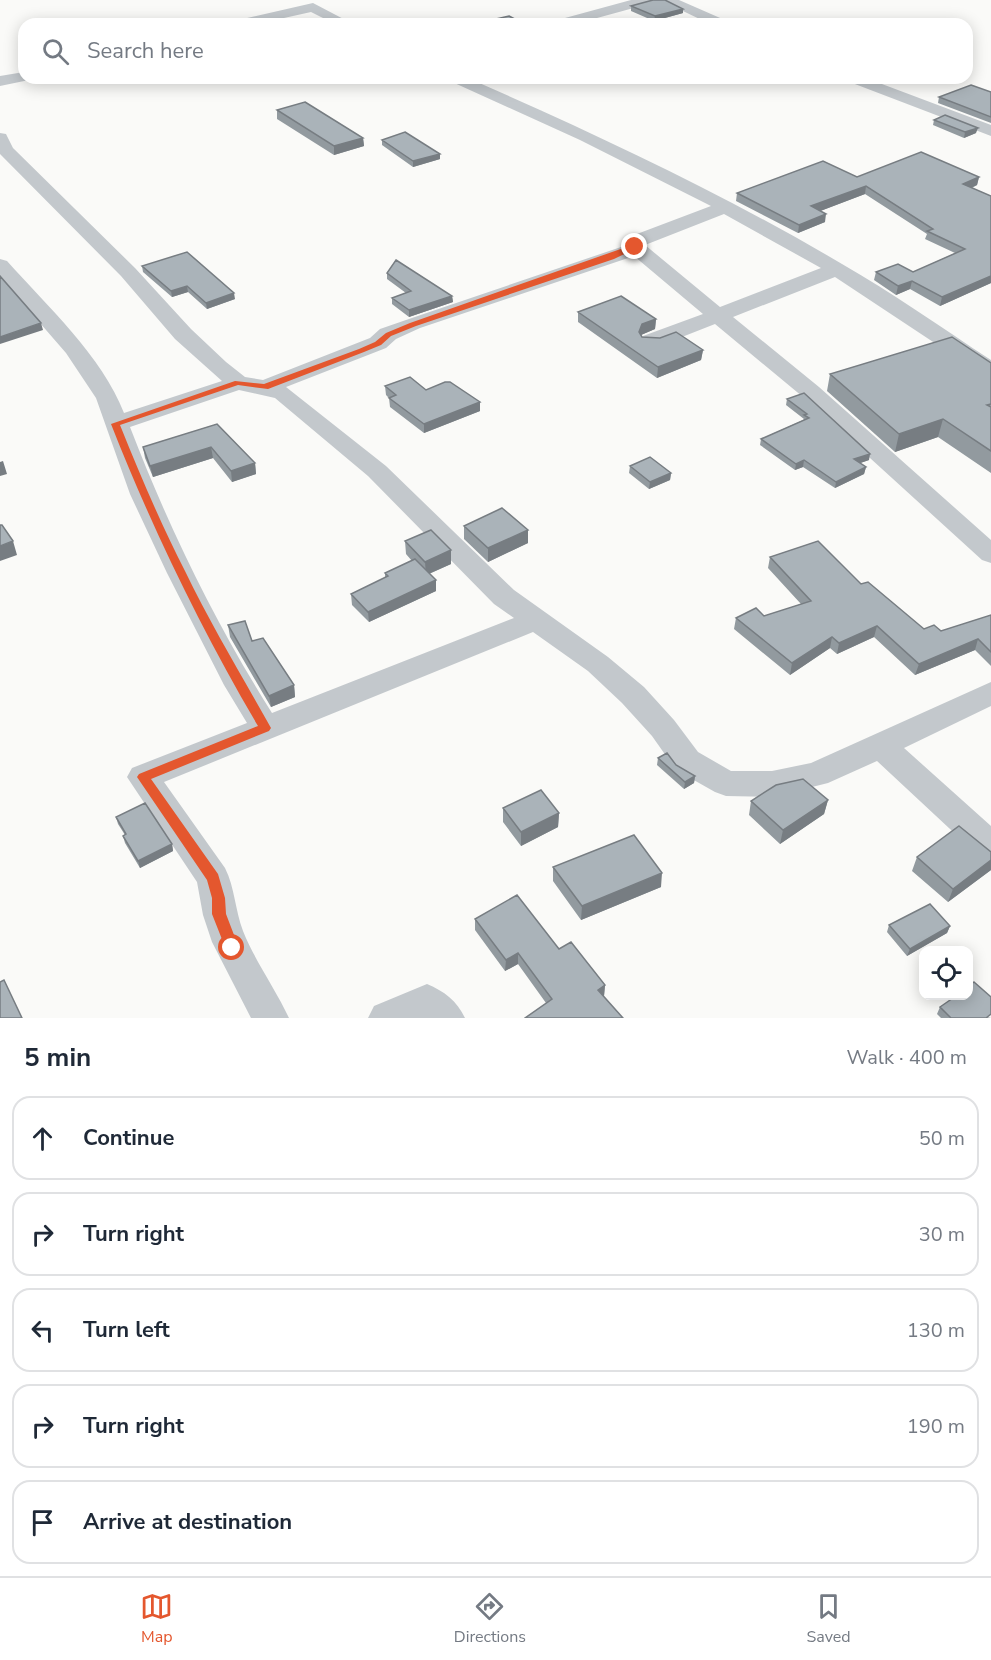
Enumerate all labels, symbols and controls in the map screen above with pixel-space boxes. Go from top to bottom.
search box [18,18,973,84]
icon: search [39,35,72,68]
text: Search here [87,36,204,66]
route end [621,233,647,259]
route start [218,934,244,960]
map controls [919,946,973,1000]
button: locate [919,946,973,1000]
text: 5 min [24,1040,91,1075]
text: Walk · 400 m [847,1044,967,1071]
icon: ahead [26,1122,59,1155]
text: Continue [83,1123,174,1153]
text: 50 m [919,1125,965,1152]
icon: right [26,1218,59,1251]
text: Turn right [83,1219,184,1249]
text: 30 m [919,1221,965,1248]
icon: left [26,1314,59,1347]
text: Turn left [83,1315,170,1345]
text: 130 m [907,1317,965,1344]
icon: right [26,1410,59,1443]
text: Turn right [83,1411,184,1441]
text: 190 m [907,1413,965,1440]
icon: arrive [26,1506,59,1539]
text: Arrive at destination [83,1507,292,1537]
tab: Map [140,1590,173,1648]
tab: Directions [454,1590,526,1648]
tab: Saved [807,1590,851,1648]

